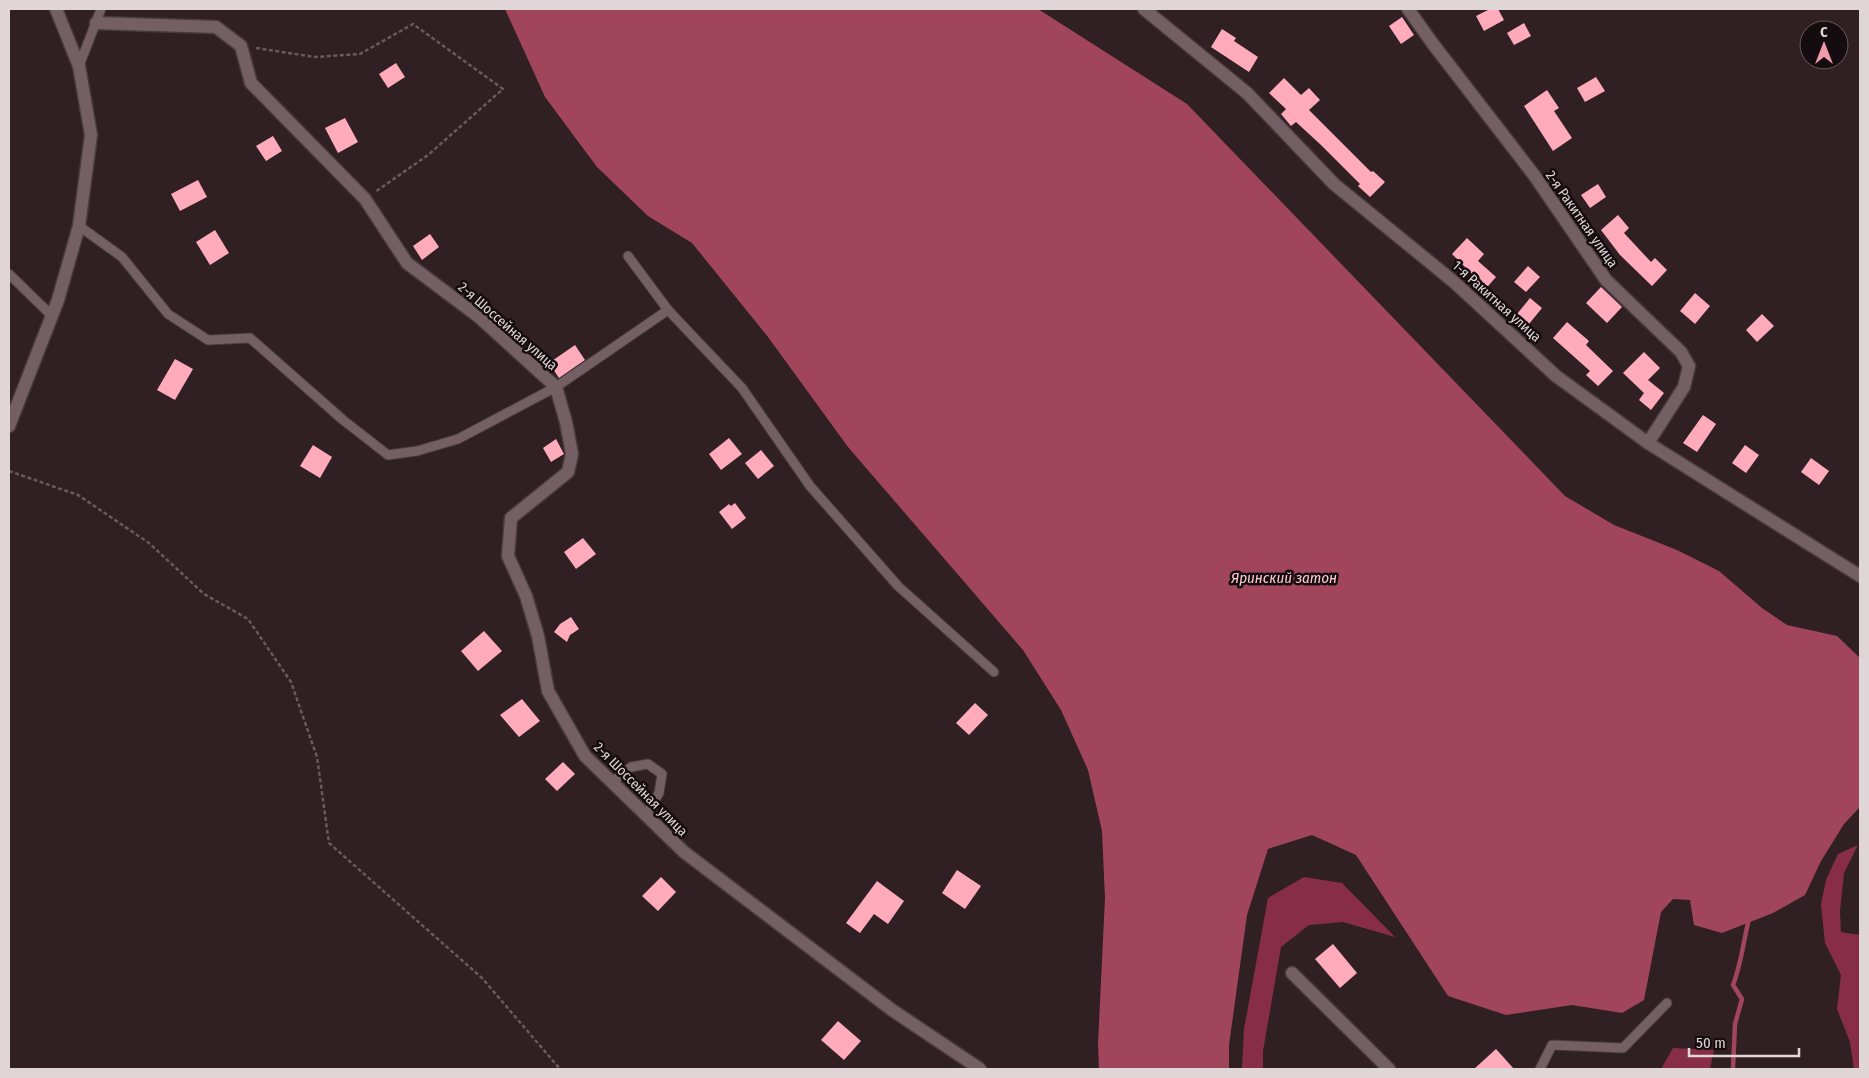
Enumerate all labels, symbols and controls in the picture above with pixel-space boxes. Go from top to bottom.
north arrow [1799,20,1849,70]
text: С [1820,24,1828,41]
street label: 2-я Ракитная улица [1542,168,1621,271]
street label: 1-я Ракитная улица [1449,257,1545,346]
street label: 2-я Шоссейная улица [455,279,561,374]
water label: Яринский затон [1230,569,1337,587]
street label: 2-я Шоссейная улица [590,739,691,840]
scale bar [1689,1026,1799,1058]
text: 50 m [1696,1034,1726,1052]

